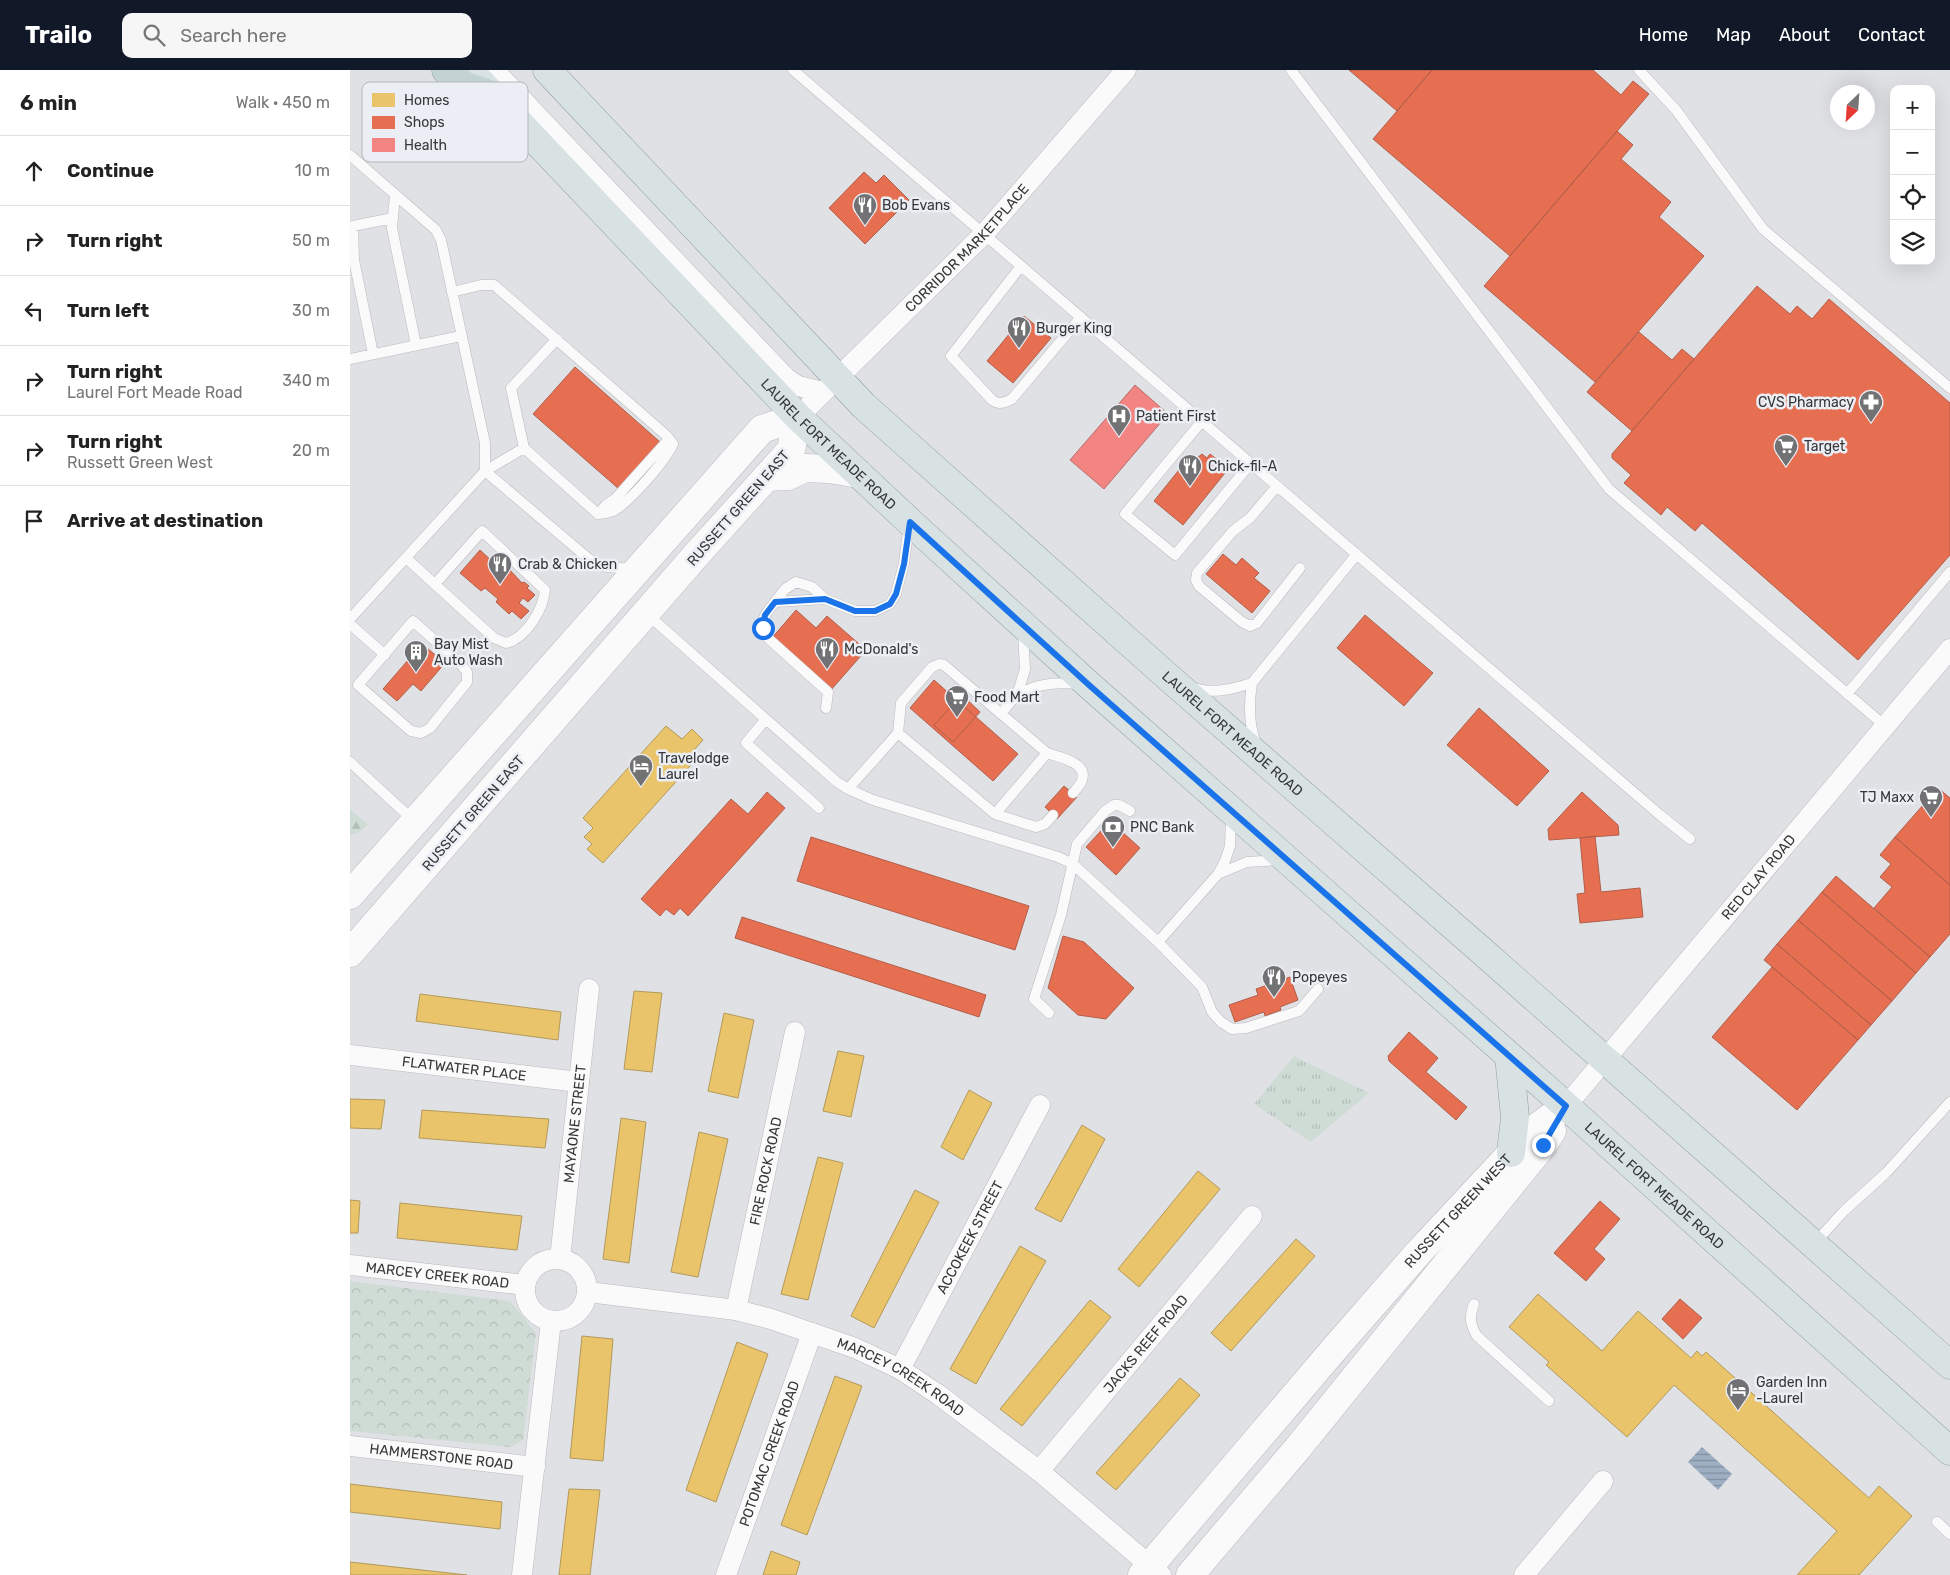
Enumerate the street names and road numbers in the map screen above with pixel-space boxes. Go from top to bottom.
street label: CORRIDOR MARKETPLACE [902,181,1033,316]
street label: LAUREL FORT MEADE ROAD [757,375,899,514]
street label: RUSSETT GREEN EAST [684,447,793,570]
street label: LAUREL FORT MEADE ROAD [1158,668,1306,800]
street label: RUSSETT GREEN EAST [419,752,528,875]
street label: RED CLAY ROAD [1718,831,1799,923]
street label: FLATWATER PLACE [401,1053,527,1085]
street label: MAYAONE STREET [560,1064,590,1184]
street label: FIRE ROCK ROAD [746,1115,786,1227]
street label: LAUREL FORT MEADE ROAD [1581,1119,1727,1253]
street label: RUSSETT GREEN WEST [1401,1151,1515,1272]
street label: ACCOKEEK STREET [933,1178,1007,1297]
street label: MARCEY CREEK ROAD [365,1259,510,1292]
street label: JACKS REEF ROAD [1100,1291,1192,1396]
street label: MARCEY CREEK ROAD [835,1334,967,1420]
street label: POTOMAC CREEK ROAD [736,1378,803,1529]
street label: HAMMERSTONE ROAD [369,1440,514,1473]

